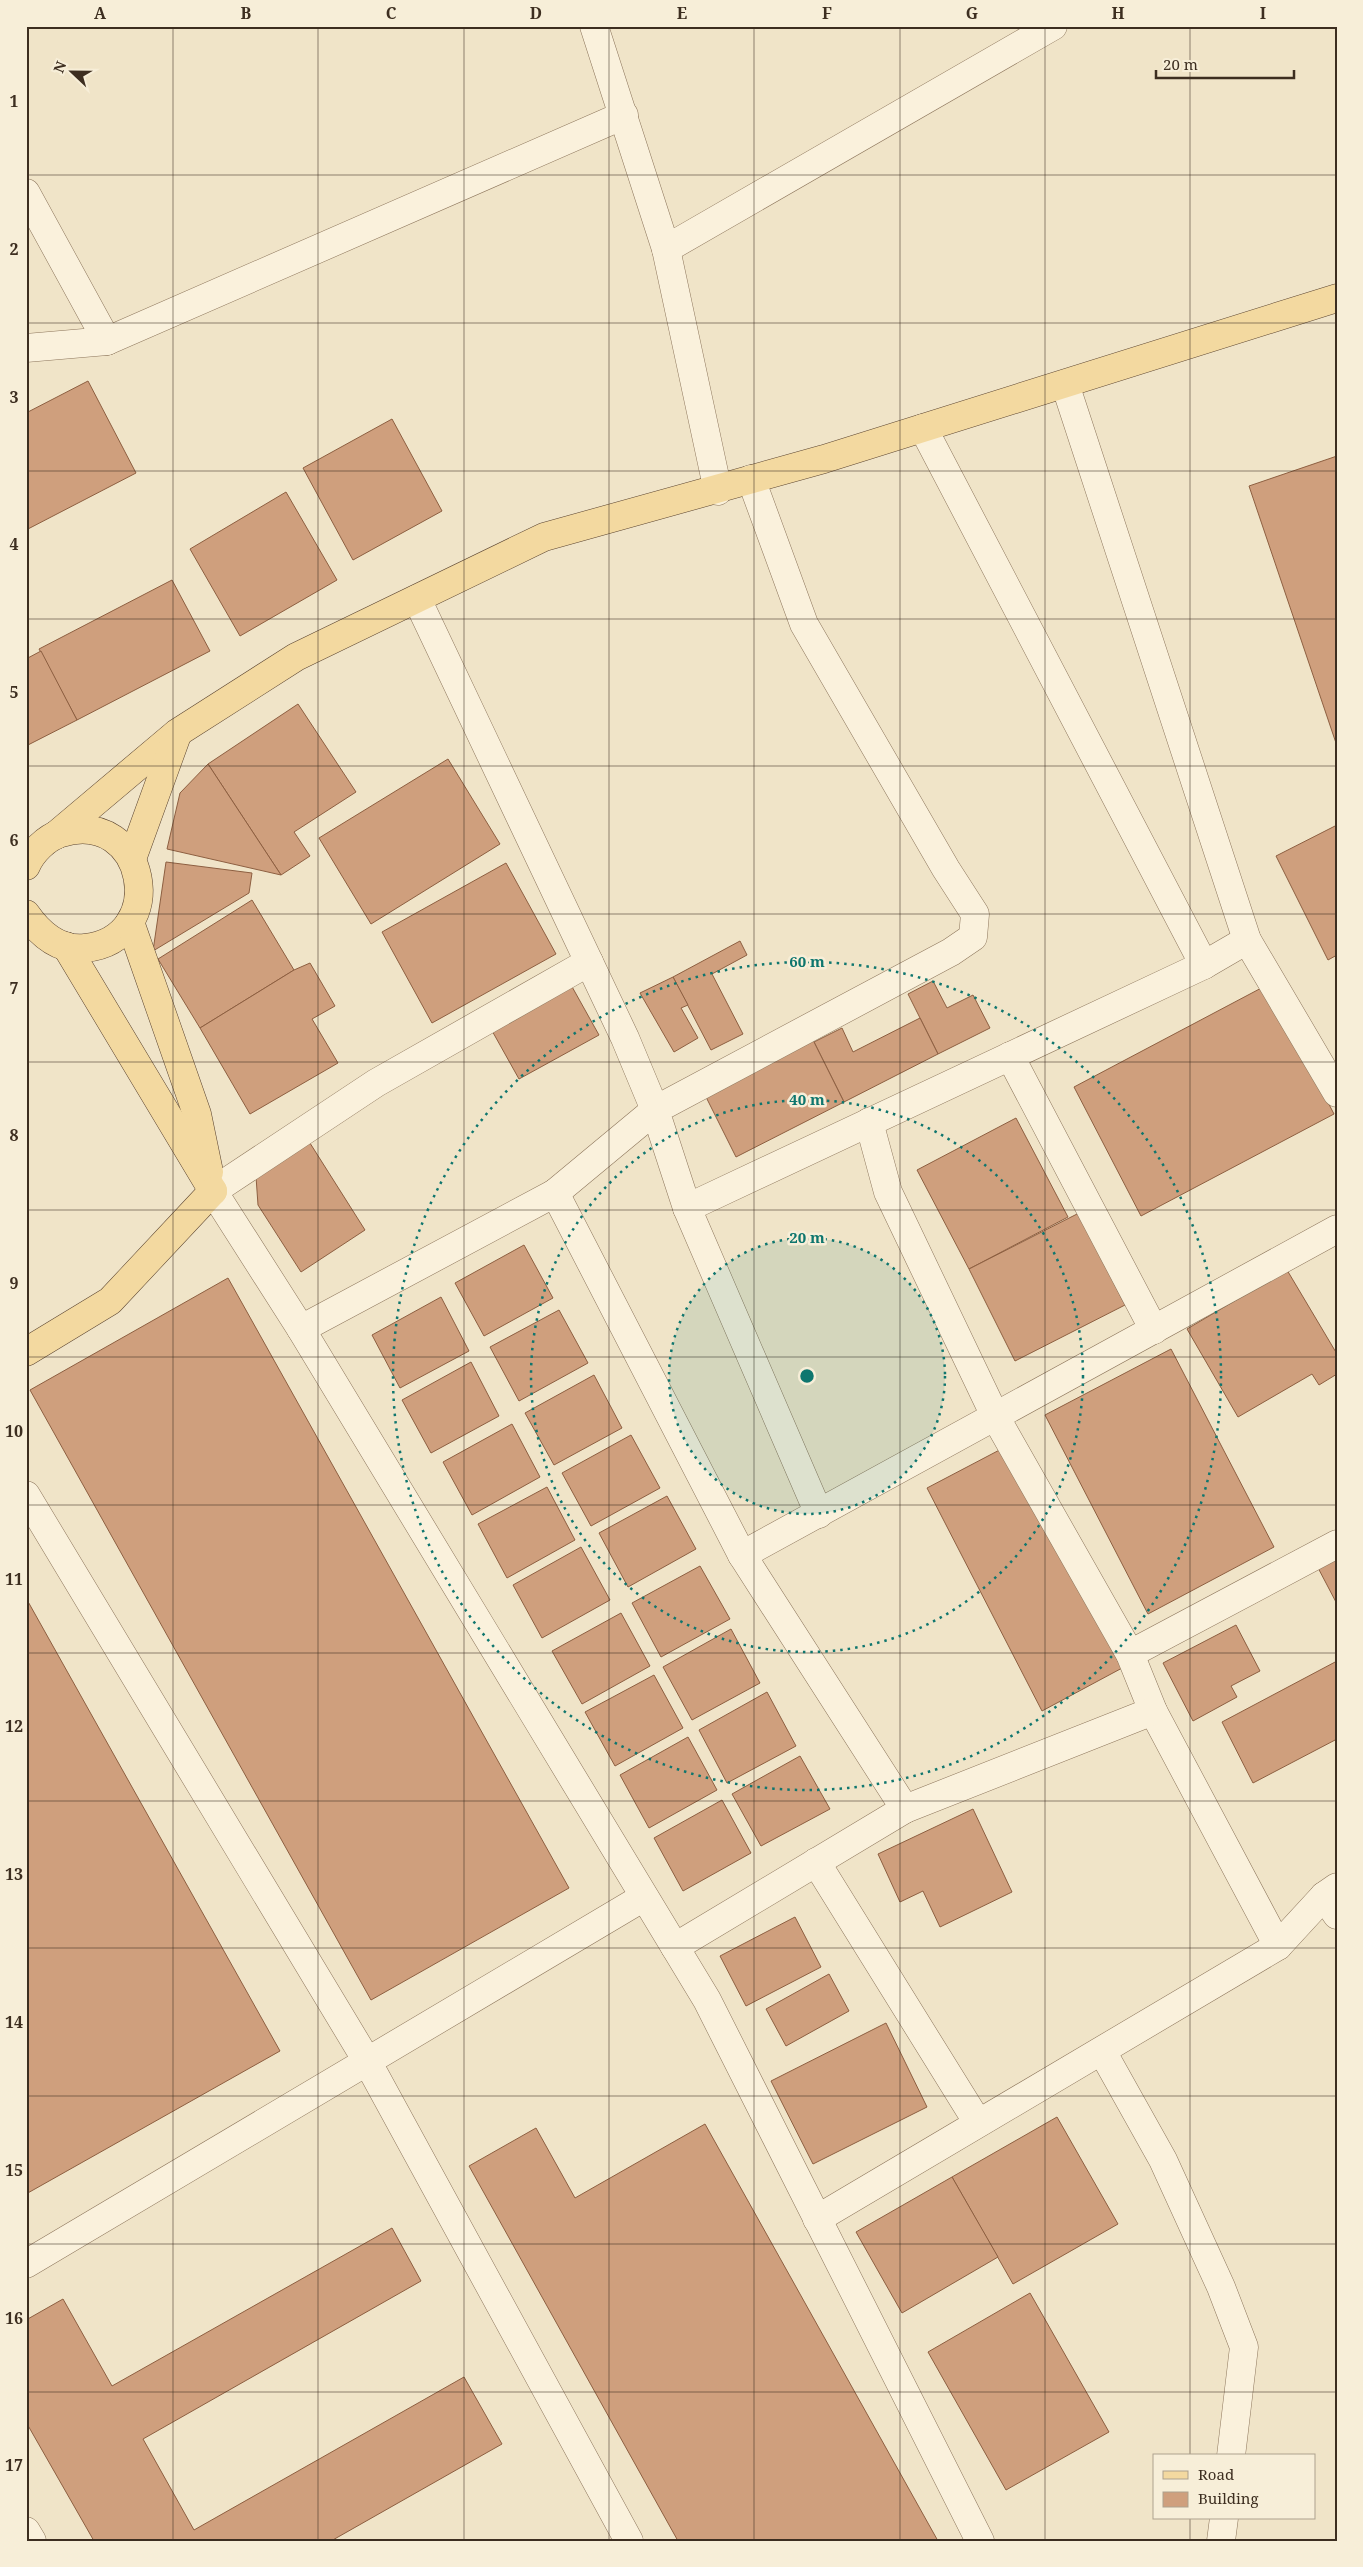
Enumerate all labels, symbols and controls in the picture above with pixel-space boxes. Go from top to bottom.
text: A [94,2,107,24]
text: B [241,2,252,24]
text: C [386,2,397,24]
text: D [530,2,542,24]
text: E [677,2,687,24]
text: F [822,2,832,24]
text: G [966,2,978,24]
text: H [1111,2,1125,24]
text: I [1260,2,1266,24]
north arrow [48,48,98,98]
scale bar [1156,48,1293,80]
text: 20 m [1163,54,1198,74]
text: N [49,58,70,76]
text: 1 [9,90,19,112]
text: 2 [9,238,19,260]
text: 3 [9,386,19,408]
text: 4 [9,533,19,555]
text: 5 [9,681,19,703]
text: 6 [9,829,19,851]
text: 60 m [789,951,825,971]
text: 7 [9,977,19,999]
text: 40 m [789,1089,825,1109]
text: 8 [9,1124,19,1146]
text: 20 m [789,1227,825,1247]
text: 9 [9,1272,19,1294]
centre of rings [798,1367,816,1385]
text: 10 [5,1420,23,1442]
text: 11 [5,1568,23,1590]
text: 12 [5,1715,23,1737]
text: 13 [5,1863,23,1885]
text: 14 [5,2011,23,2033]
text: 15 [5,2159,23,2181]
text: 16 [5,2307,23,2329]
text: 17 [5,2454,23,2476]
legend [1153,2454,1316,2520]
text: Road [1198,2464,1234,2484]
text: Building [1198,2488,1259,2508]

